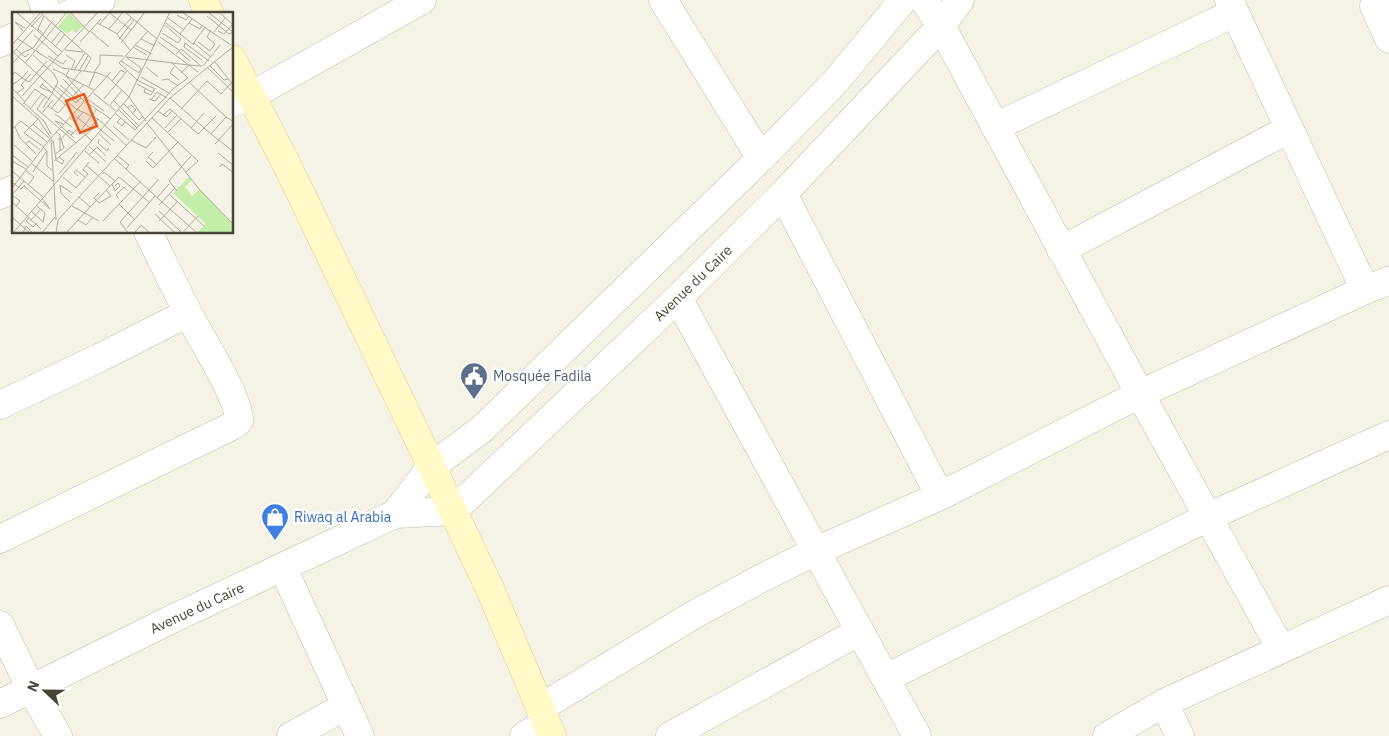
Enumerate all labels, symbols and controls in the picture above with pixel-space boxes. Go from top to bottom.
inset map [12,12,234,234]
street label: Avenue du Caire [650,241,736,325]
public building icon: Mosquée Fadila [459,361,489,400]
place label: Mosquée Fadila [493,367,592,385]
shop icon: Riwaq al Arabia [260,502,290,541]
place label: Riwaq al Arabia [294,508,392,526]
street label: Avenue du Caire [147,578,247,638]
north arrow [20,666,70,716]
text: N [23,678,43,694]

